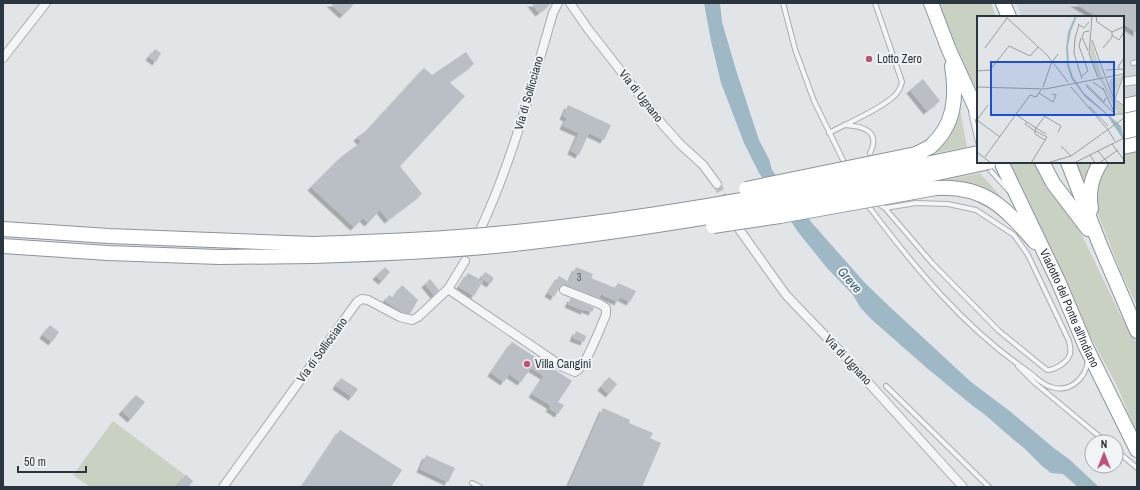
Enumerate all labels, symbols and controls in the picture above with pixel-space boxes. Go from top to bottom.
inset map [977,16,1124,163]
place label: Lotto Zero [877,51,922,67]
street label: Via di Sollicciano [511,54,547,132]
marker: Lotto Zero [864,54,874,64]
street label: Via di Ugnano [615,66,667,126]
street label: Viadotto del Ponte all'Indiano [1036,246,1103,370]
water label: Greve [834,263,866,297]
house number: 3 [577,271,582,284]
street label: Via di Sollicciano [293,314,351,386]
street label: Via di Ugnano [821,332,875,388]
place label: Villa Cangini [535,356,591,372]
marker: Villa Cangini [522,359,532,369]
north arrow [1084,434,1124,474]
text: N [1101,437,1107,451]
scale bar [18,448,86,474]
text: 50 m [24,454,46,470]

